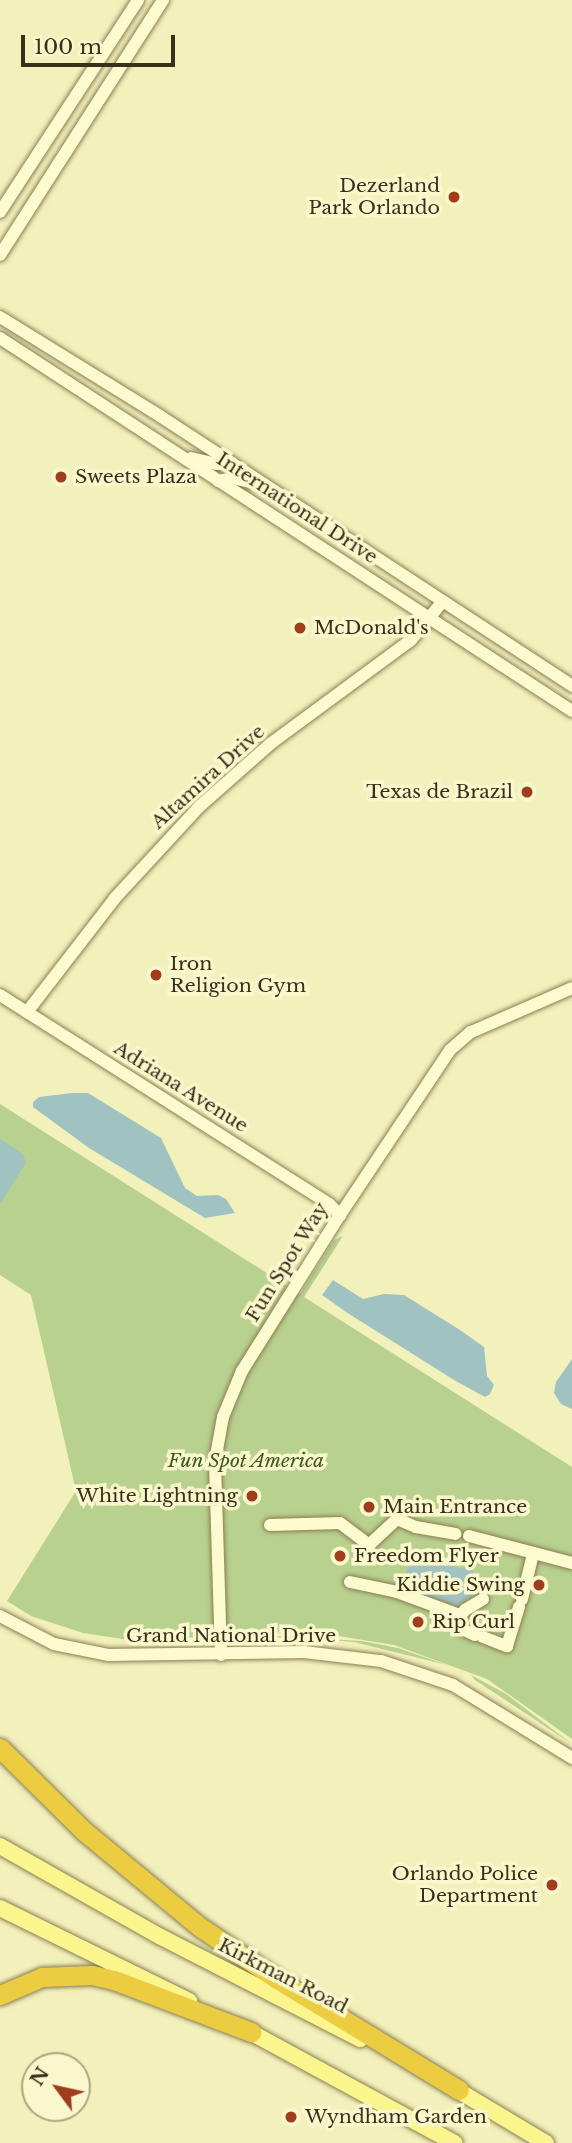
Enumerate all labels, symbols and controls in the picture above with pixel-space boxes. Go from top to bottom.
scale bar [24,21,178,65]
text: 100 m [34,34,102,60]
place label: Dezerland Park Orlando [308,175,440,219]
marker: Dezerland Park Orlando [446,189,462,205]
street label: International Drive [212,447,382,569]
place label: Sweets Plaza [75,466,197,488]
marker: Sweets Plaza [53,469,69,485]
place label: McDonald's [314,617,429,639]
marker: McDonald's [292,620,308,636]
street label: Altamira Drive [147,720,269,834]
place label: Texas de Brazil [366,781,513,803]
marker: Texas de Brazil [519,784,535,800]
place label: Iron Religion Gym [170,953,306,997]
marker: Iron Religion Gym [148,967,164,983]
street label: Adriana Avenue [109,1036,253,1138]
street label: Fun Spot Way [241,1198,333,1326]
park label: Fun Spot America [167,1450,325,1472]
place label: White Lightning [76,1485,238,1507]
marker: White Lightning [244,1488,260,1504]
place label: Main Entrance [383,1496,527,1518]
marker: Main Entrance [361,1499,377,1515]
place label: Freedom Flyer [354,1545,499,1567]
marker: Freedom Flyer [332,1548,348,1564]
place label: Kiddie Swing [396,1574,525,1596]
marker: Kiddie Swing [531,1577,547,1593]
place label: Rip Curl [432,1611,515,1633]
marker: Rip Curl [410,1614,426,1630]
street label: Grand National Drive [126,1625,336,1647]
place label: Orlando Police Department [392,1863,538,1907]
marker: Orlando Police Department [544,1877,560,1893]
street label: Kirkman Road [215,1934,351,2018]
north arrow [21,2052,91,2122]
text: N [25,2063,54,2090]
place label: Wyndham Garden [305,2106,487,2128]
marker: Wyndham Garden [283,2109,299,2125]

